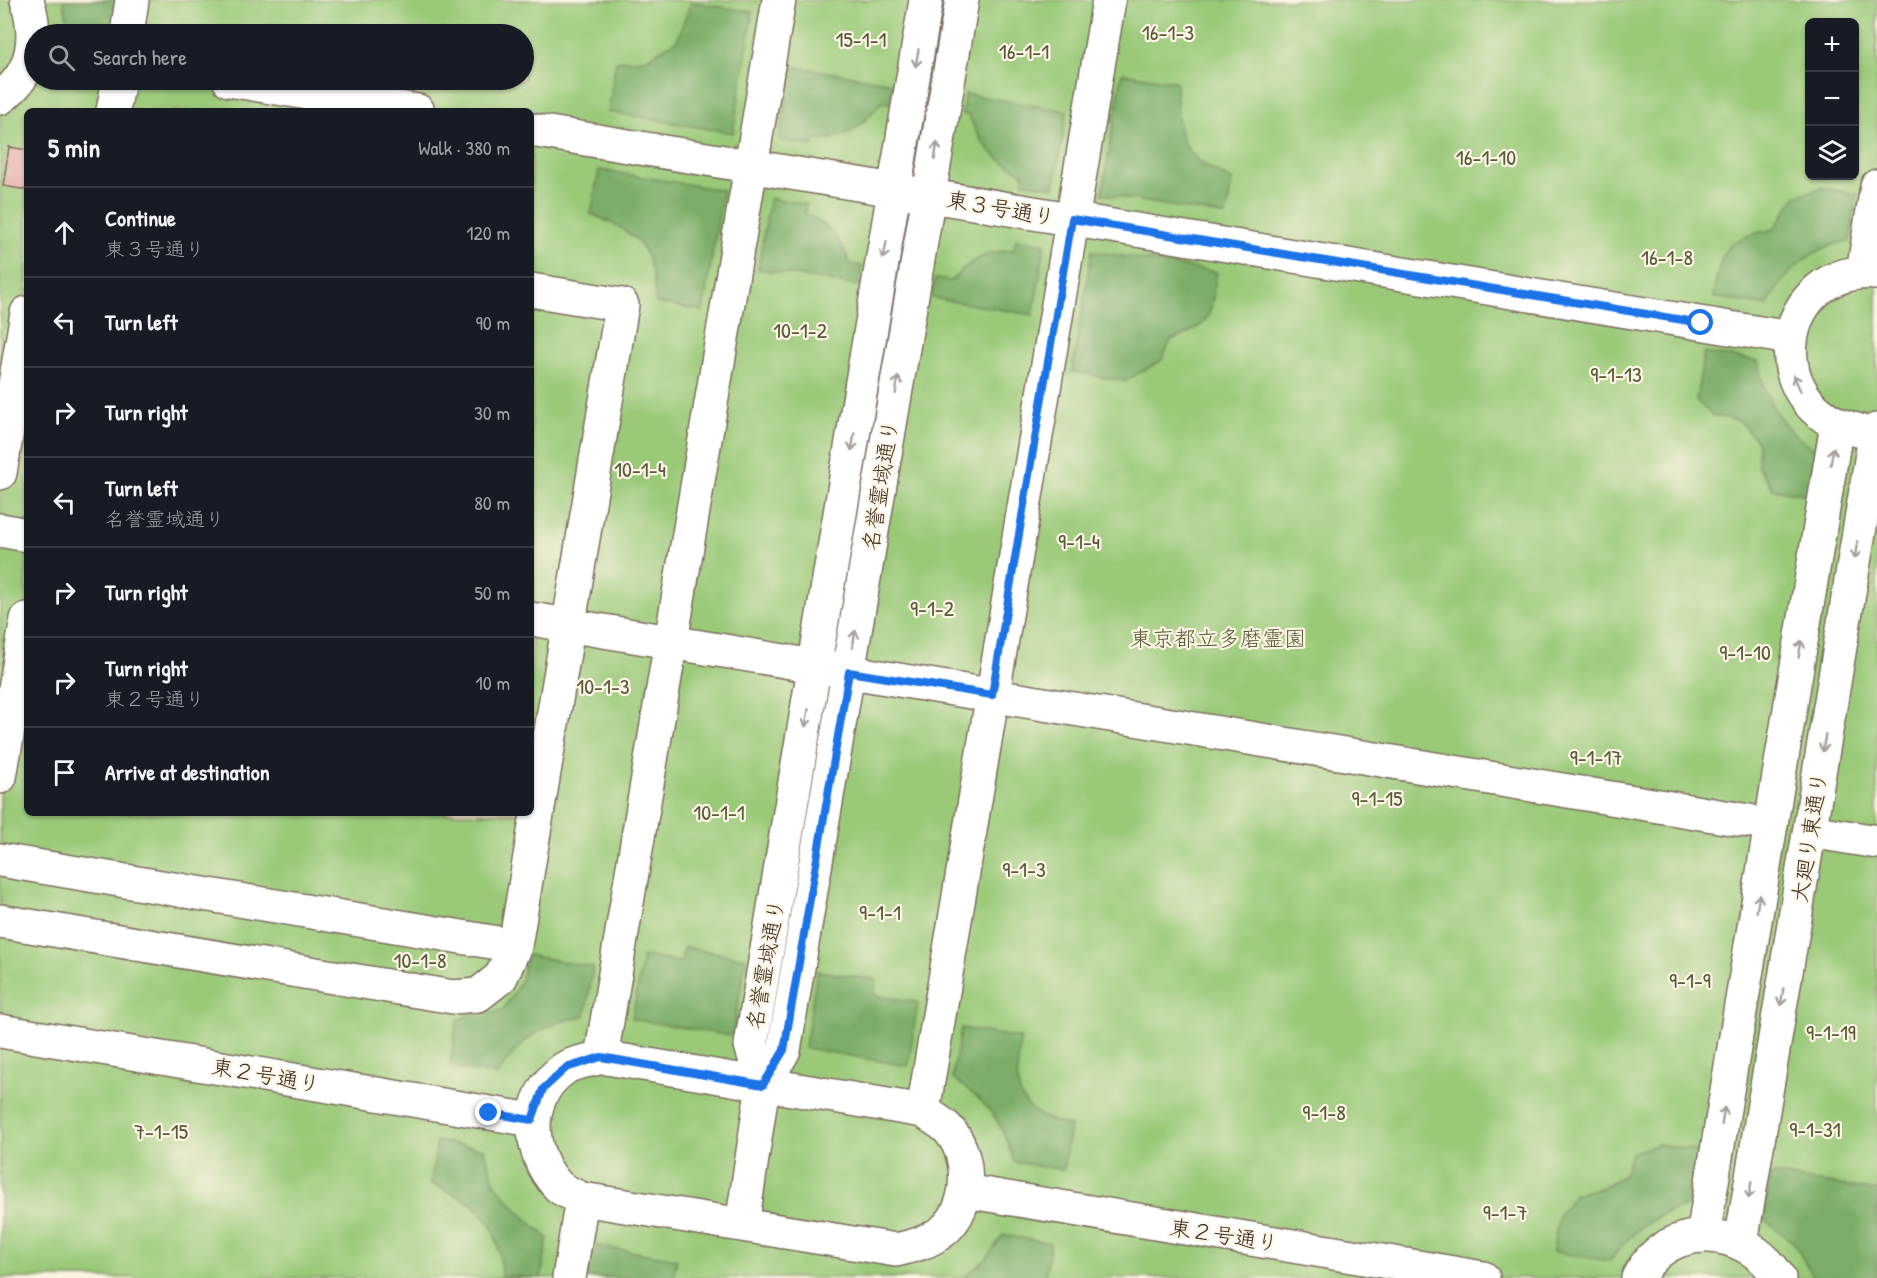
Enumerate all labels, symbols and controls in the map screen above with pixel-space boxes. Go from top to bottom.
park label: 16-1-3 [1142,17,1194,47]
map controls [1805,18,1859,180]
button: + [1805,18,1859,72]
search box [24,24,534,90]
park label: 15-1-1 [835,24,887,54]
park label: 16-1-1 [999,36,1049,66]
icon: search [45,41,78,74]
text: Search here [93,42,187,72]
one-way arrow [911,47,922,67]
button: − [1805,72,1859,126]
button: layers [1805,126,1859,180]
text: 5 min [48,130,100,165]
text: Walk · 380 m [418,134,510,161]
one-way arrow [931,142,942,162]
park label: 16-1-10 [1456,142,1516,172]
street label: 東３号通り [944,184,1058,232]
text: Continue [105,203,176,233]
icon: ahead [48,216,81,249]
text: 120 m [466,219,510,246]
text: 東３号通り [105,235,205,262]
one-way arrow [879,240,890,259]
park label: 16-1-8 [1641,242,1693,272]
icon: left [48,306,81,339]
text: Turn left [105,307,178,337]
text: 90 m [476,309,510,336]
route start [1687,309,1713,335]
park label: 10-1-2 [773,315,828,345]
park label: 9-1-13 [1590,359,1642,389]
one-way arrow [1790,374,1802,392]
one-way arrow [892,375,903,395]
icon: right [48,396,81,429]
text: Turn right [105,397,188,427]
text: 30 m [474,399,510,426]
street label: 名誉霊域通り [855,417,905,553]
one-way arrow [847,432,858,452]
one-way arrow [1827,447,1838,467]
park label: 10-1-4 [614,454,666,484]
text: Turn left [105,473,178,503]
icon: left [48,486,81,519]
text: 80 m [474,489,510,516]
text: 名誉霊域通り [105,505,225,532]
park label: 9-1-4 [1058,526,1100,556]
one-way arrow [1850,540,1861,560]
icon: right [48,576,81,609]
text: Turn right [105,577,188,607]
text: 50 m [474,579,510,606]
park label: 9-1-2 [910,593,955,623]
park label: 東京都立多磨霊園 [1130,623,1306,653]
one-way arrow [849,630,860,650]
park label: 9-1-10 [1719,637,1771,667]
one-way arrow [1795,639,1806,659]
text: Turn right [105,653,188,683]
icon: right [48,666,81,699]
text: 10 m [476,669,510,696]
park label: 10-1-3 [576,671,630,701]
text: 東２号通り [105,685,205,712]
one-way arrow [801,707,812,727]
one-way arrow [1819,732,1830,752]
park label: 9-1-17 [1570,742,1622,772]
icon: arrive [48,756,81,789]
text: Arrive at destination [105,757,270,787]
street label: 大廻り東通り [1784,769,1834,905]
park label: 9-1-15 [1351,783,1403,813]
park label: 10-1-1 [693,797,745,827]
park label: 9-1-3 [1002,854,1046,884]
one-way arrow [1752,894,1763,914]
street label: 名誉霊域通り [739,896,791,1032]
park label: 9-1-1 [859,897,901,927]
park label: 10-1-8 [393,945,447,975]
park label: 9-1-9 [1669,965,1711,995]
one-way arrow [1776,987,1787,1007]
park label: 9-1-19 [1806,1017,1856,1047]
street label: 東２号通り [209,1051,323,1099]
park label: 9-1-8 [1302,1097,1346,1127]
route end [475,1099,501,1125]
one-way arrow [1717,1107,1728,1127]
park label: 9-1-31 [1789,1114,1841,1144]
park label: 7-1-15 [134,1116,188,1146]
one-way arrow [1745,1179,1756,1199]
park label: 9-1-7 [1483,1197,1527,1227]
street label: 東２号通り [1167,1212,1281,1258]

